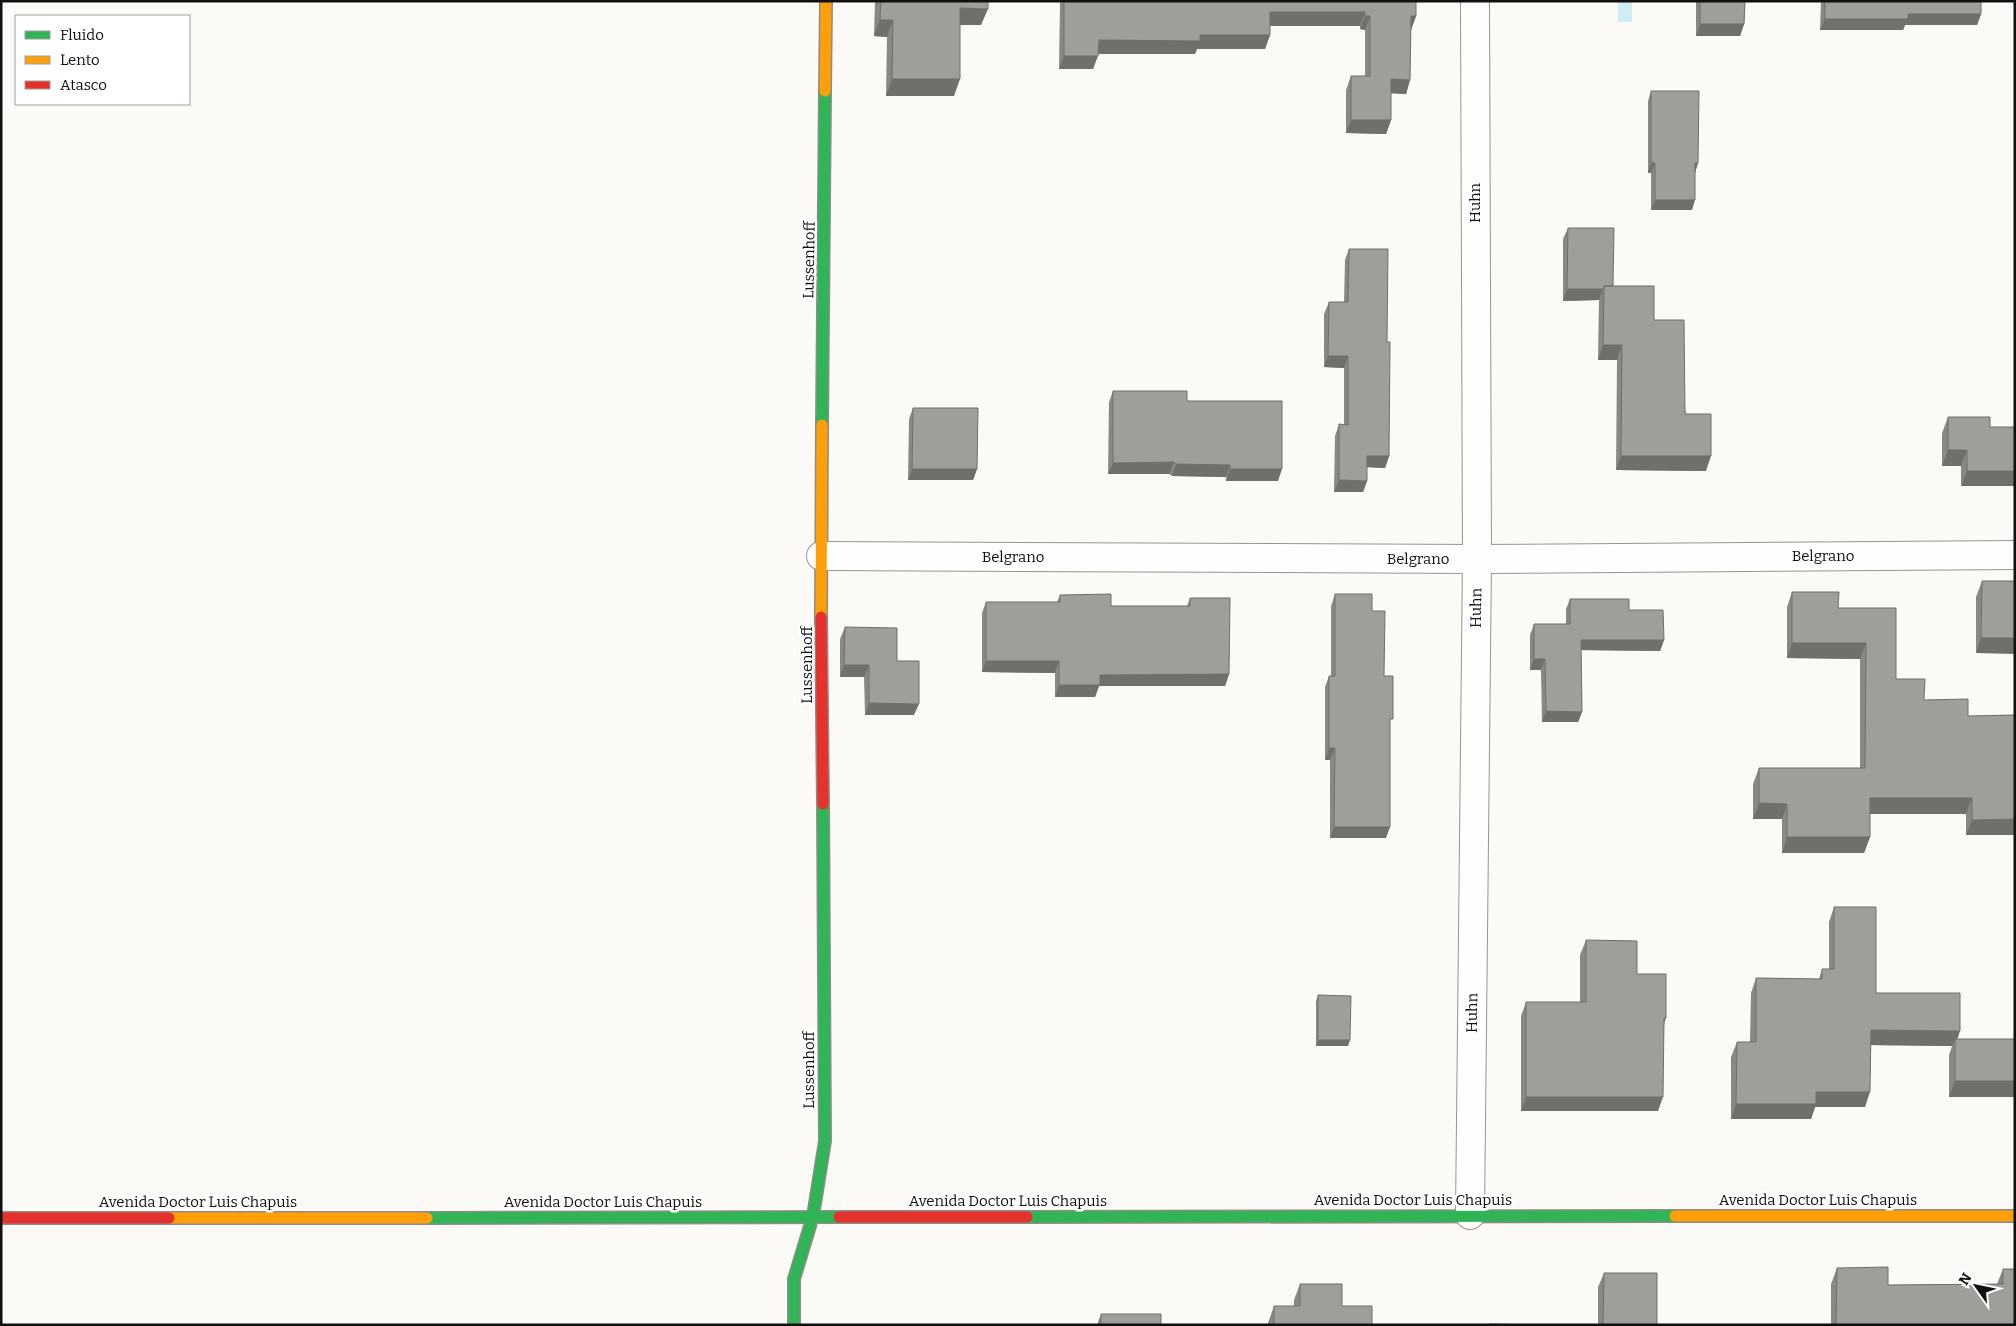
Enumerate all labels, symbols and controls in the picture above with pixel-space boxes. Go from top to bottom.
legend [15,15,190,105]
text: Fluido [60,26,104,44]
text: Lento [60,51,100,69]
text: Atasco [60,76,107,94]
street label: Huhn [1466,182,1484,223]
street label: Lussenhoff [799,219,819,299]
street label: Belgrano [1792,547,1854,565]
street label: Belgrano [982,548,1044,566]
street label: Belgrano [1387,550,1449,568]
street label: Huhn [1467,587,1485,628]
street label: Lussenhoff [798,624,816,704]
street label: Huhn [1463,992,1481,1033]
street label: Lussenhoff [800,1029,818,1109]
street label: Avenida Doctor Luis Chapuis [1314,1191,1512,1209]
street label: Avenida Doctor Luis Chapuis [1719,1191,1917,1209]
street label: Avenida Doctor Luis Chapuis [909,1192,1107,1210]
street label: Avenida Doctor Luis Chapuis [99,1193,297,1211]
street label: Avenida Doctor Luis Chapuis [504,1193,702,1211]
north arrow [1951,1261,2001,1311]
text: N [1955,1270,1976,1288]

